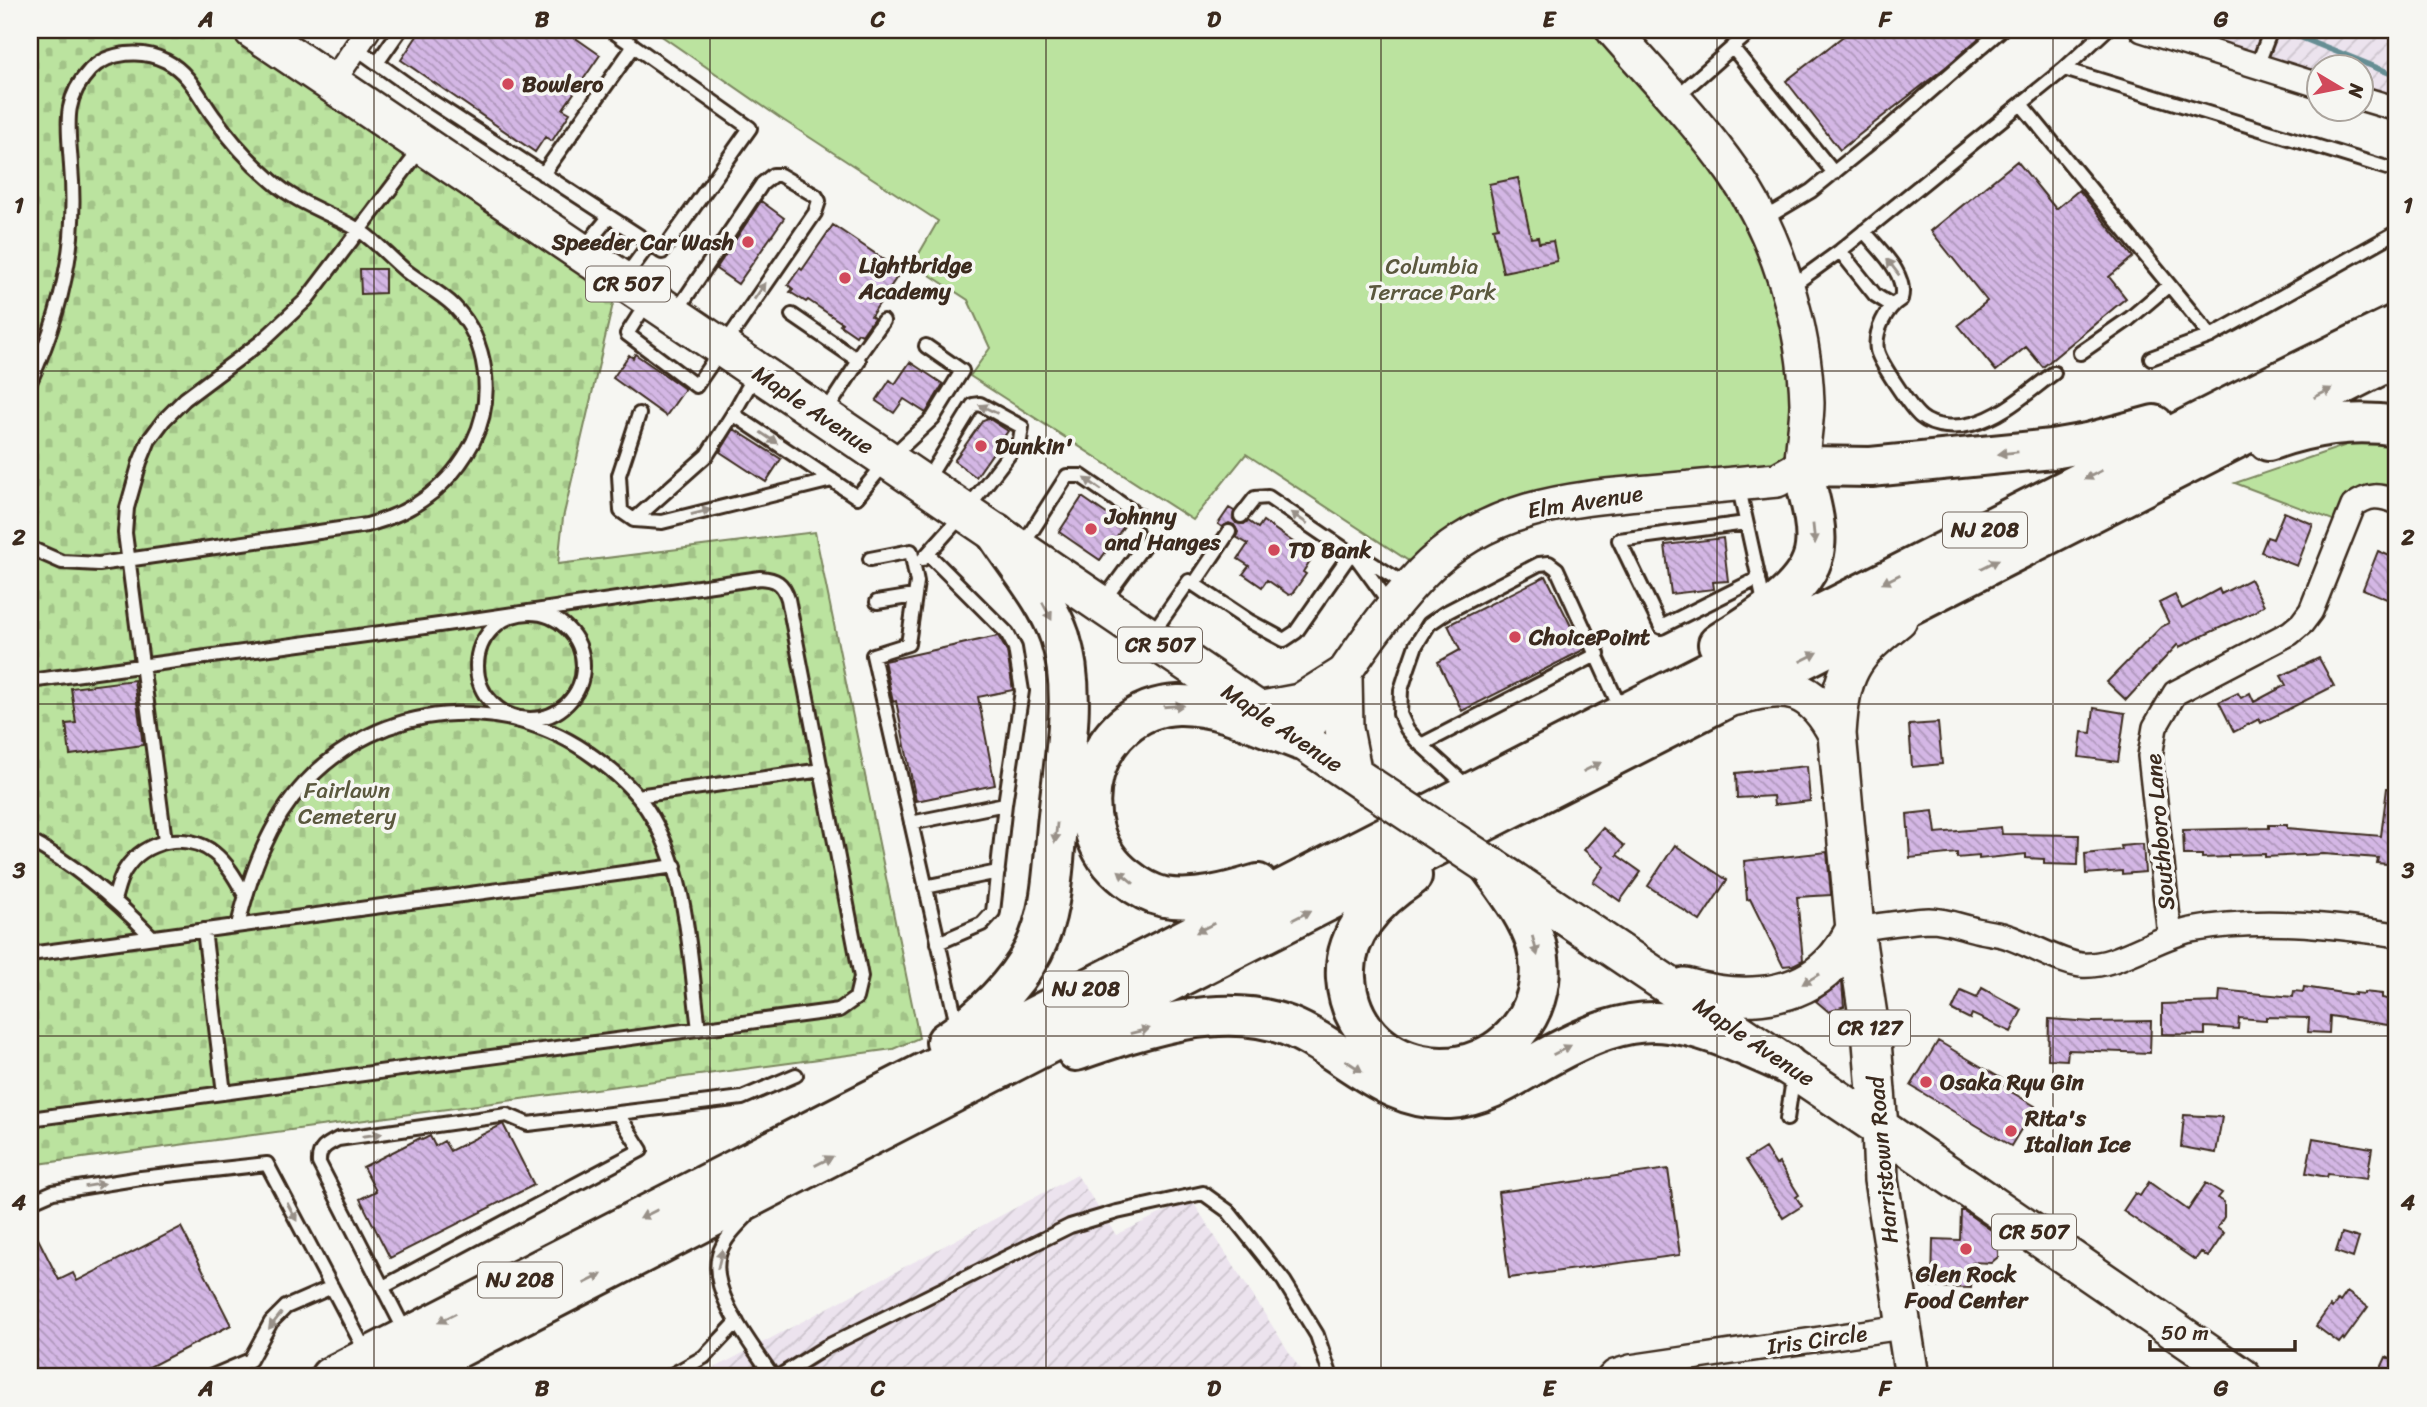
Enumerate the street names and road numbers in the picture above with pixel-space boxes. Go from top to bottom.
road number: CR 507 [586,266,670,302]
street label: Maple Avenue [743,354,883,466]
street label: Elm Avenue [1524,473,1646,531]
road number: NJ 208 [1943,512,2027,548]
road number: CR 507 [1118,628,1202,662]
street label: Maple Avenue [1212,672,1352,784]
street label: Southboro Lane [2133,752,2187,912]
road number: NJ 208 [1044,972,1128,1006]
street label: Maple Avenue [1684,986,1824,1098]
road number: CR 127 [1830,1010,1910,1046]
street label: Harristown Road [1855,1073,1911,1245]
road number: CR 507 [1992,1214,2076,1250]
road number: NJ 208 [478,1262,562,1298]
street label: Iris Circle [1763,1313,1870,1367]

